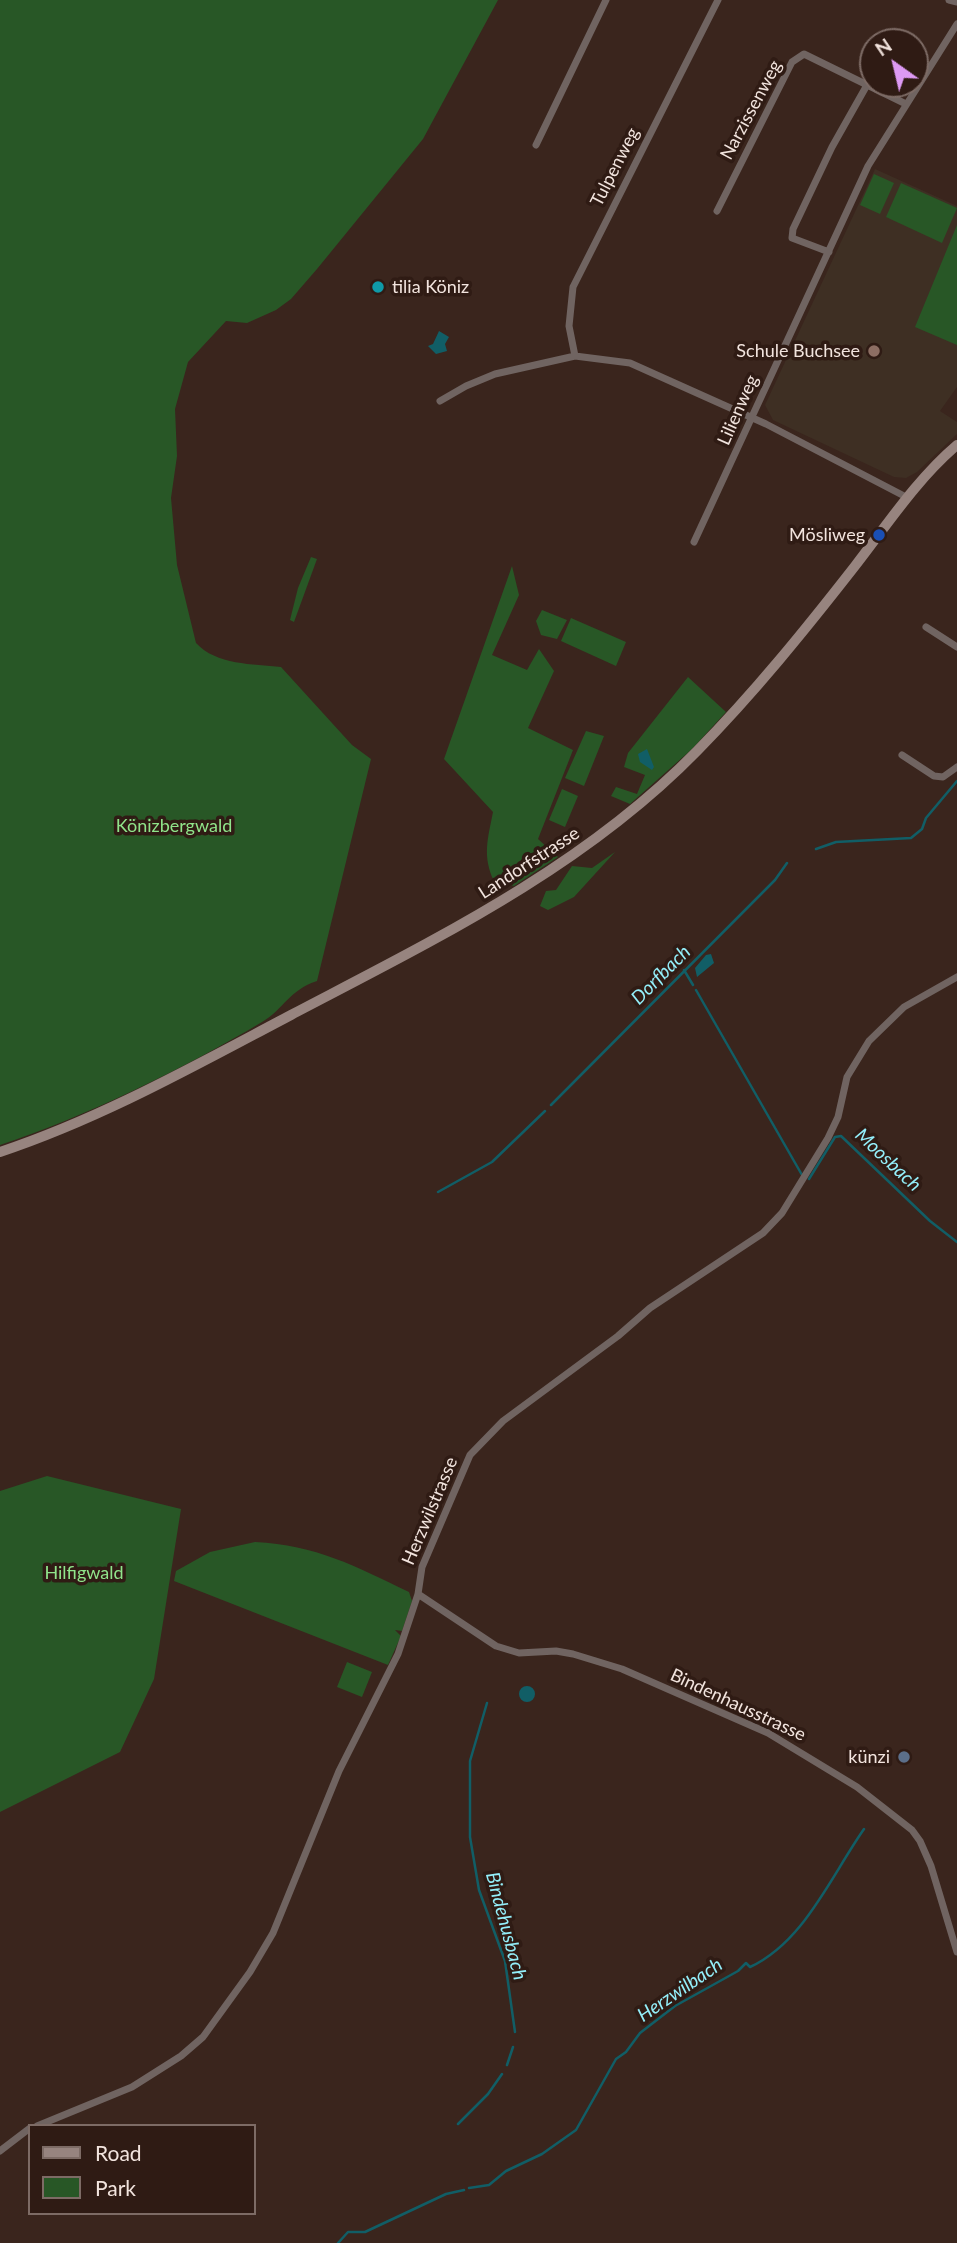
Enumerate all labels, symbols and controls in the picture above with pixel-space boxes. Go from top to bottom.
north arrow [859,28,929,98]
text: N [871,33,896,60]
street label: Narzissenweg [716,57,786,163]
street label: Tulpenweg [586,124,644,210]
place label: tilia Köniz [392,276,469,298]
marker: tilia Köniz [370,279,386,295]
place label: Schule Buchsee [736,340,860,362]
marker: Schule Buchsee [866,343,882,359]
street label: Lilienweg [713,372,763,448]
place label: Mösliweg [789,524,865,546]
marker: Mösliweg [871,527,887,543]
park label: Könizbergwald [116,815,232,837]
street label: Landorfstrasse [474,822,584,904]
water label: Dorfbach [627,941,695,1009]
water label: Moosbach [850,1124,926,1196]
street label: Herzwilstrasse [398,1454,462,1568]
park label: Hilfigwald [44,1562,124,1584]
street label: Bindenhausstrasse [667,1664,809,1746]
place label: künzi [848,1746,890,1768]
marker: künzi [896,1749,912,1765]
water label: Bindehusbach [481,1869,531,1983]
water label: Herzwilbach [633,1953,727,2027]
legend [28,2124,256,2215]
text: Road [95,2140,142,2165]
text: Park [95,2175,136,2200]

